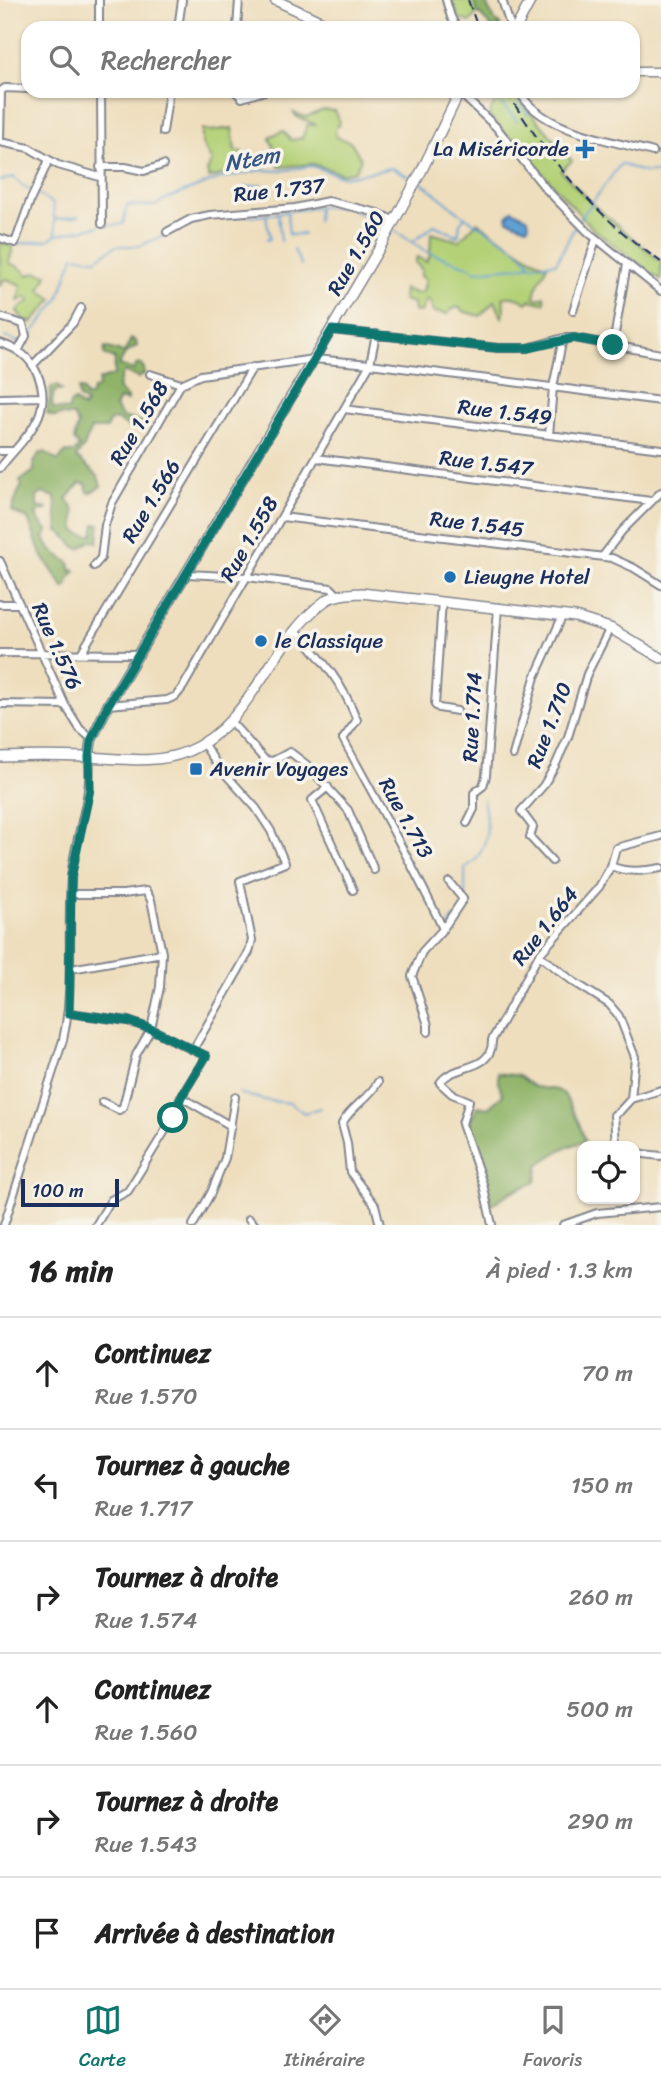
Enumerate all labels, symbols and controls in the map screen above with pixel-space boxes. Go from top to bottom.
search box [21,21,640,98]
text: Rechercher [101,37,231,83]
icon: search [45,41,83,79]
place label: La Miséricorde [433,130,569,168]
water label: Ntem [221,134,285,184]
marker: La Miséricorde [575,139,595,159]
street label: Rue 1.737 [232,166,328,214]
street label: Rue 1.560 [316,203,396,303]
route end [597,329,628,360]
street label: Rue 1.568 [99,373,179,473]
street label: Rue 1.549 [456,387,554,437]
street label: Rue 1.547 [437,438,537,488]
street label: Rue 1.566 [111,452,191,550]
street label: Rue 1.558 [209,489,289,589]
street label: Rue 1.545 [428,499,526,549]
place label: Lieugne Hotel [464,558,591,596]
marker: Lieugne Hotel [442,569,458,585]
street label: Rue 1.576 [21,596,93,696]
place label: le Classique [275,622,383,660]
marker: le Classique [253,633,269,649]
street label: Rue 1.714 [451,671,493,763]
street label: Rue 1.710 [515,676,583,774]
place label: Avenir Voyages [209,750,348,788]
marker: Avenir Voyages [188,761,204,777]
street label: Rue 1.713 [368,770,444,866]
street label: Rue 1.664 [502,878,588,974]
route start [157,1102,188,1133]
map controls [577,1141,640,1204]
button: locate [577,1141,640,1204]
text: 100 m [32,1174,84,1207]
scale bar [21,1176,119,1208]
text: 16 min [28,1244,113,1298]
text: À pied · 1.3 km [486,1250,633,1291]
text: Continuez [95,1330,211,1376]
text: 70 m [582,1353,633,1394]
icon: ahead [28,1354,66,1392]
text: Rue 1.570 [95,1376,198,1417]
text: Tournez à gauche [95,1442,290,1488]
text: 150 m [571,1465,633,1506]
icon: left [28,1466,66,1504]
text: Rue 1.717 [95,1488,192,1529]
text: Tournez à droite [95,1554,278,1600]
text: 260 m [568,1577,633,1618]
icon: right [28,1578,66,1616]
text: Rue 1.574 [95,1600,197,1641]
text: Continuez [95,1666,211,1712]
text: 500 m [566,1689,633,1730]
icon: ahead [28,1690,66,1728]
text: Rue 1.560 [95,1712,198,1753]
text: Tournez à droite [95,1778,278,1824]
text: 290 m [567,1801,633,1842]
icon: right [28,1802,66,1840]
text: Rue 1.543 [95,1824,197,1865]
text: Arrivée à destination [95,1910,335,1956]
icon: arrive [28,1914,66,1952]
tab: Carte [79,2001,126,2076]
tab: Itinéraire [284,2001,365,2076]
tab: Favoris [523,2001,582,2076]

